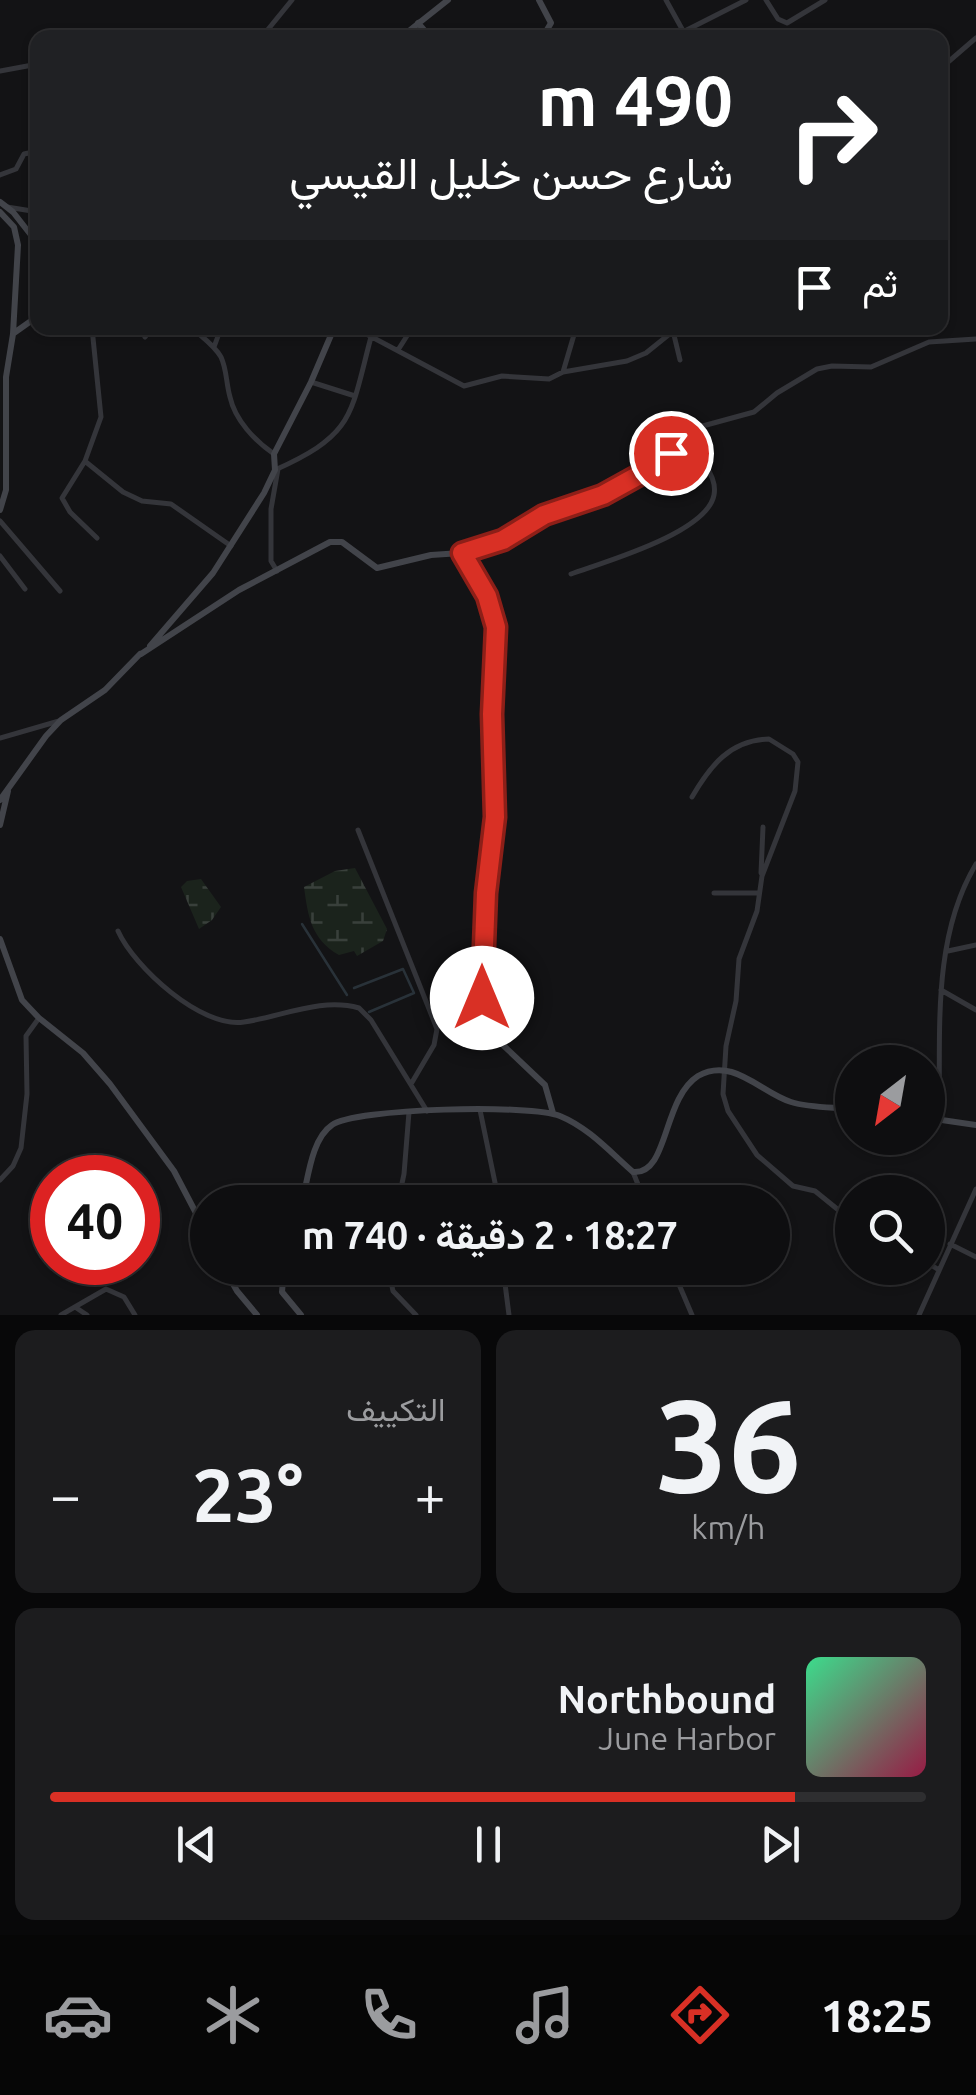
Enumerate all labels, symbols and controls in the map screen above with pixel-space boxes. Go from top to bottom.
text: 490 m [538,61,733,139]
icon: right [768,70,898,200]
text: شارع حسن خليل القيسي [289,147,733,198]
icon: arrive [787,260,842,315]
text: ثم [862,262,898,304]
pin [629,411,714,496]
icon: arrive [644,426,699,481]
position arrow [430,946,534,1050]
north arrow [835,1045,945,1155]
map controls [835,1045,945,1285]
speed limit sign: 40 [30,1155,160,1285]
button: search [835,1175,945,1285]
text: 18:27 · 2 دقيقة · 740 m [302,1214,678,1256]
text: 36 [655,1371,802,1517]
text: التكييف [346,1391,446,1427]
text: 23° [192,1452,303,1536]
text: − [50,1464,81,1525]
text: + [414,1464,445,1525]
text: km/h [691,1509,765,1545]
text: Northbound [558,1678,776,1720]
text: June Harbor [598,1720,776,1756]
icon: previous [169,1817,224,1872]
icon: pause [461,1817,516,1872]
icon: next [753,1817,808,1872]
icon: car [43,1980,113,2050]
icon: climate [198,1980,268,2050]
icon: phone [354,1980,424,2050]
icon: music [510,1980,580,2050]
icon: directions [665,1980,735,2050]
text: 18:25 [821,1990,933,2041]

